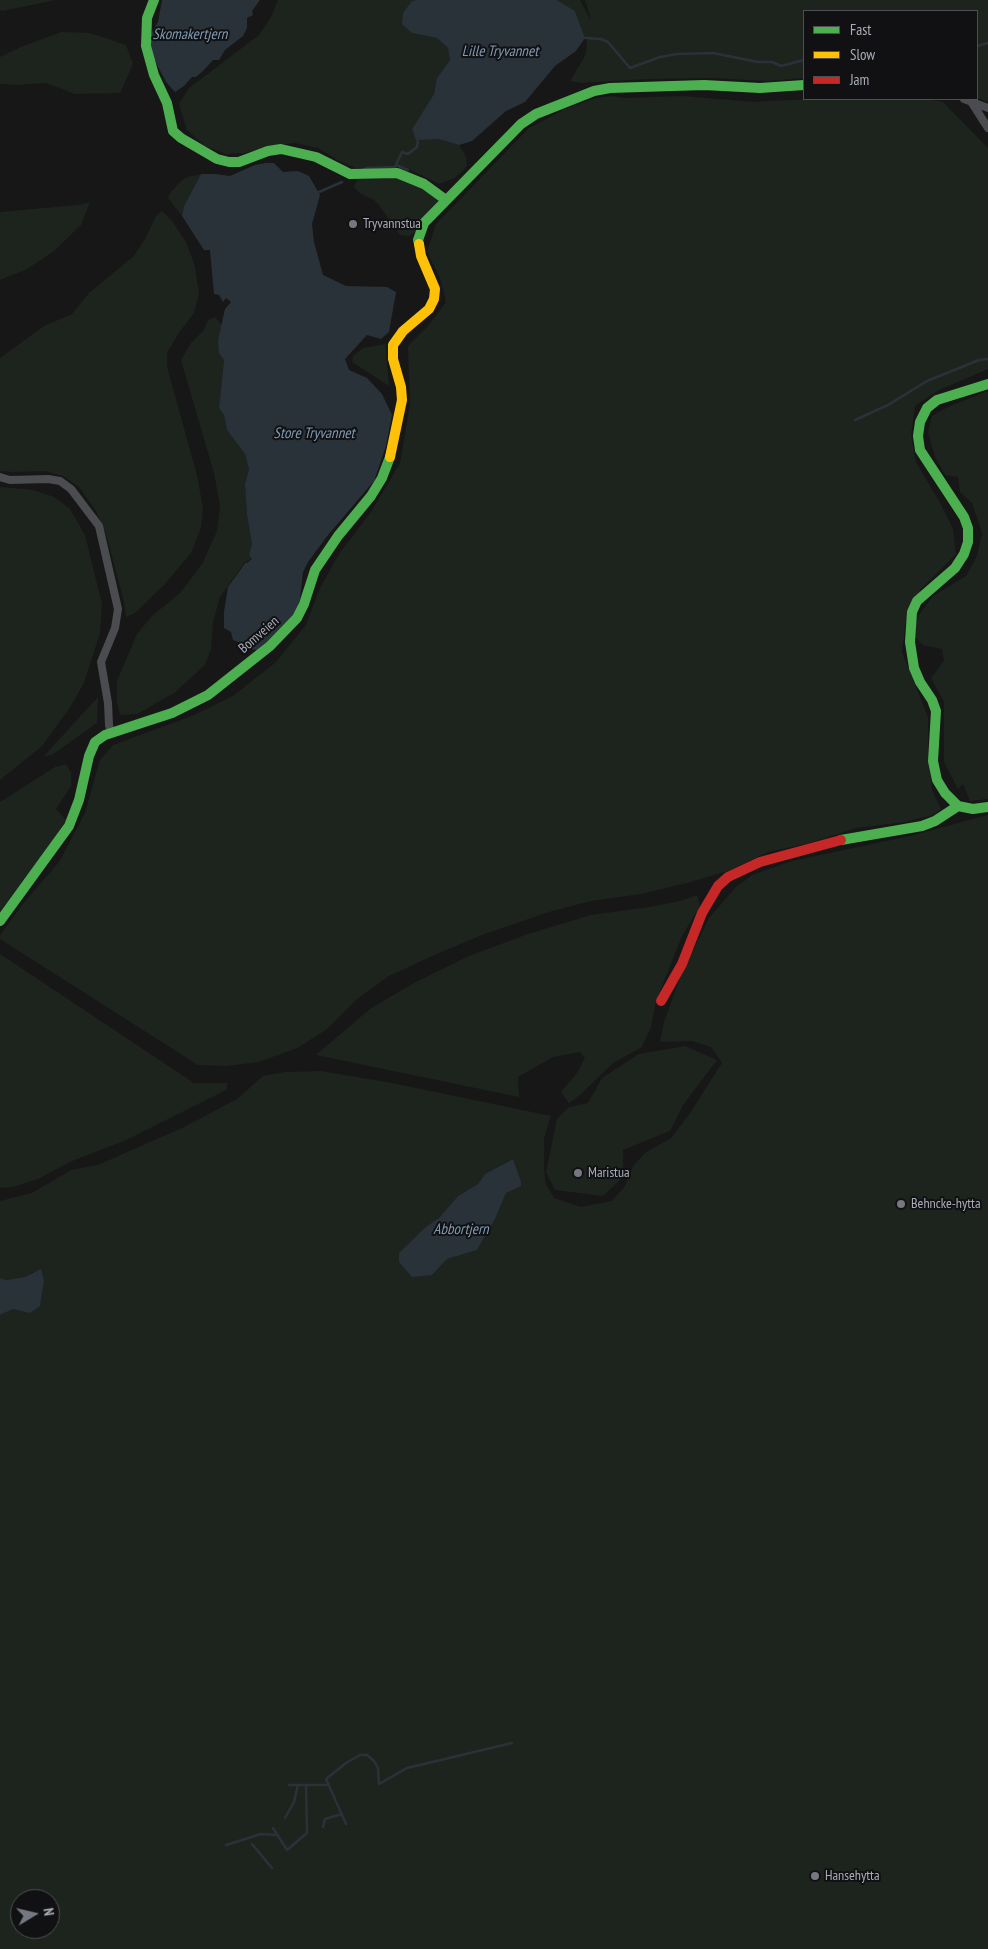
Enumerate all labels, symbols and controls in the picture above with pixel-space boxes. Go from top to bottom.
legend [803,10,978,100]
text: Fast [850,20,871,39]
water label: Skomakertjern [153,26,227,44]
water label: Lille Tryvannet [462,43,538,61]
text: Slow [850,45,875,64]
text: Jam [850,70,869,89]
place label: Tryvannstua [363,216,421,232]
marker: Tryvannstua [347,218,359,230]
water label: Store Tryvannet [273,425,355,443]
street label: Bomveien [235,613,283,657]
place label: Maristua [588,1165,630,1181]
marker: Maristua [572,1167,584,1179]
place label: Behncke-hytta [911,1196,981,1212]
marker: Behncke-hytta [895,1198,907,1210]
water label: Abbortjern [433,1221,489,1239]
place label: Hansehytta [825,1868,879,1884]
marker: Hansehytta [809,1870,821,1882]
north arrow [10,1889,60,1939]
text: N [39,1907,58,1917]

